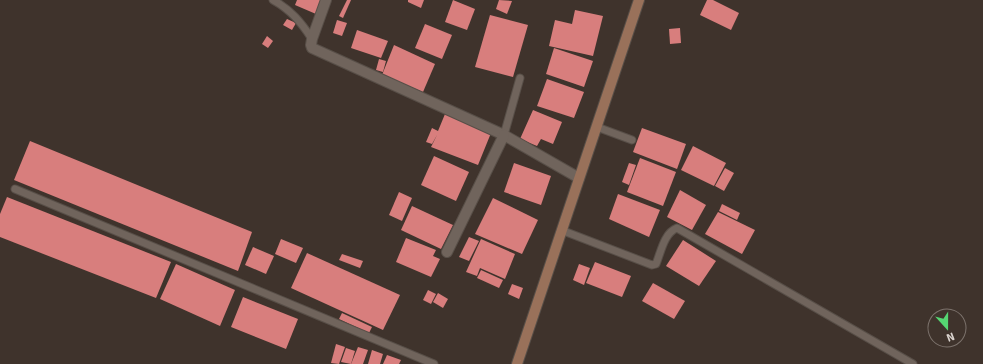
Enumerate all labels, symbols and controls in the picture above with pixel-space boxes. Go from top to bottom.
north arrow [927,308,967,348]
text: N [945,329,956,344]

